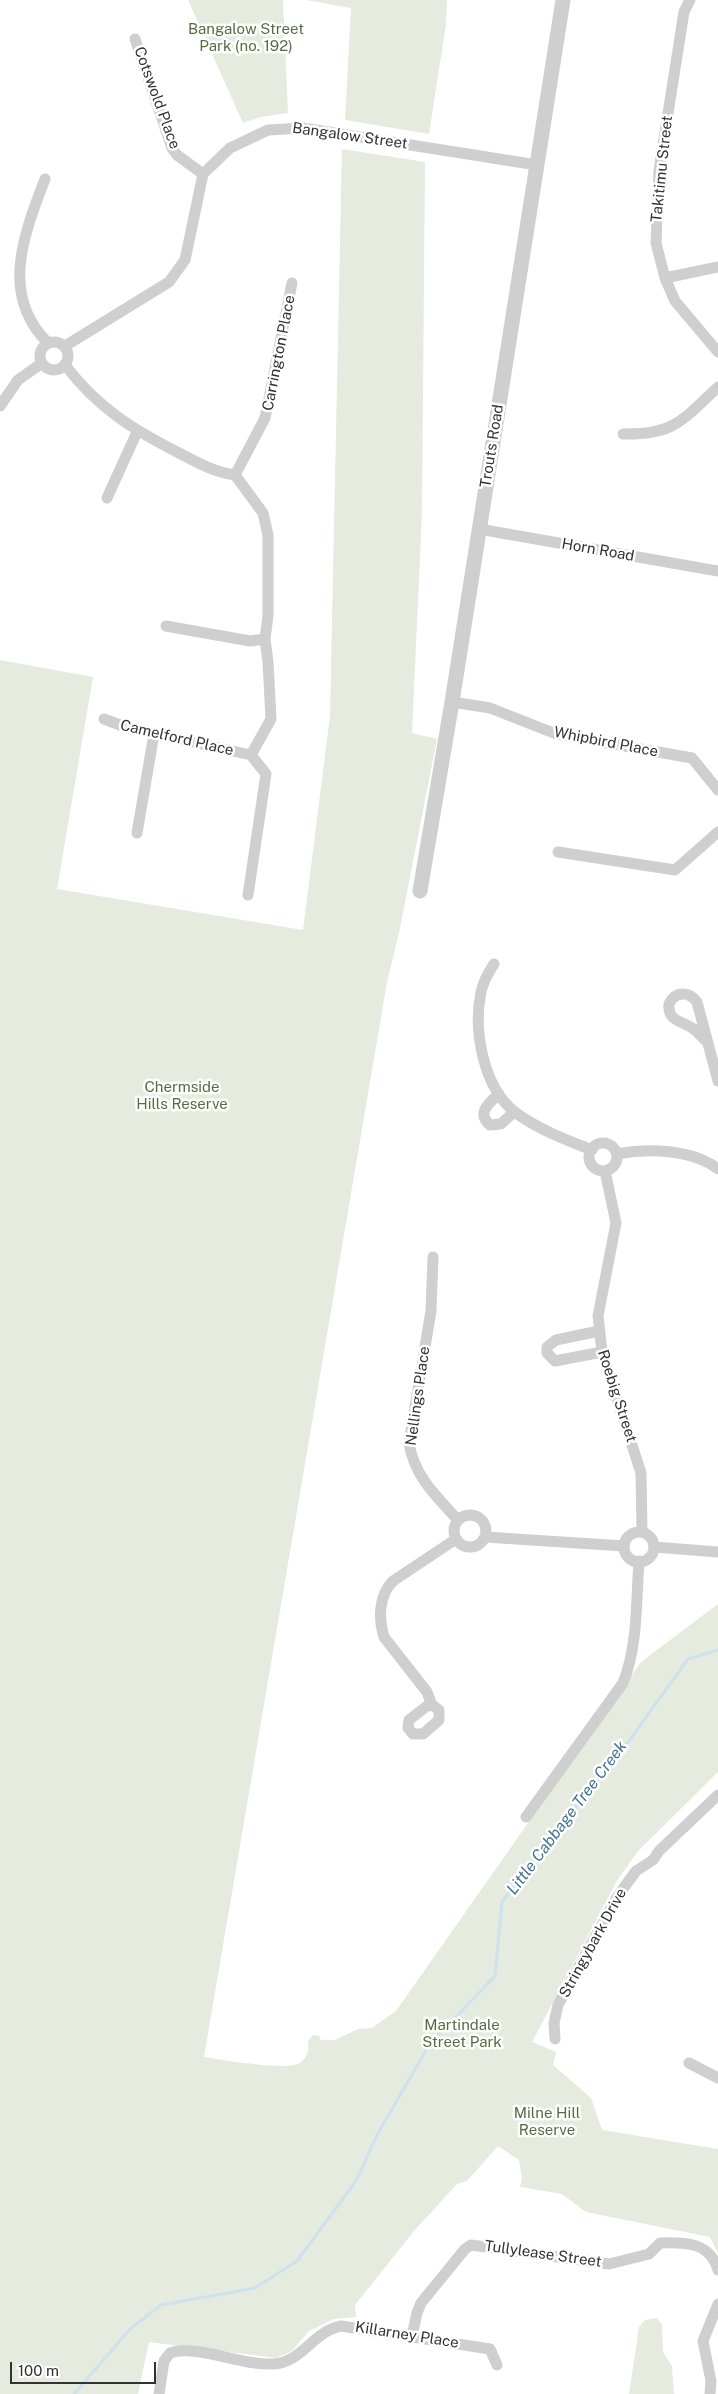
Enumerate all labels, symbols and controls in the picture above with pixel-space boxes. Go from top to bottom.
park label: Bangalow Street Park (no. 192) [188,20,304,55]
street label: Cotswold Place [130,44,184,152]
street label: Takitimu Street [647,115,677,223]
street label: Bangalow Street [291,119,409,153]
street label: Carrington Place [259,294,299,412]
street label: Trouts Road [477,403,507,489]
street label: Horn Road [560,535,636,565]
street label: Camelford Place [119,716,235,760]
street label: Whipbird Place [552,723,660,761]
park label: Chermside Hills Reserve [136,1078,228,1113]
street label: Nellings Place [402,1345,434,1447]
street label: Roebig Street [594,1347,640,1445]
water label: Little Cabbage Tree Creek [503,1737,631,1899]
street label: Stringybark Drive [555,1885,631,2001]
park label: Martindale Street Park [422,2016,502,2051]
park label: Milne Hill Reserve [514,2104,580,2139]
street label: Tullylease Street [483,2237,603,2271]
street label: Killarney Place [354,2318,460,2352]
scale bar [12,2352,159,2384]
text: 100 m [18,2362,59,2379]

